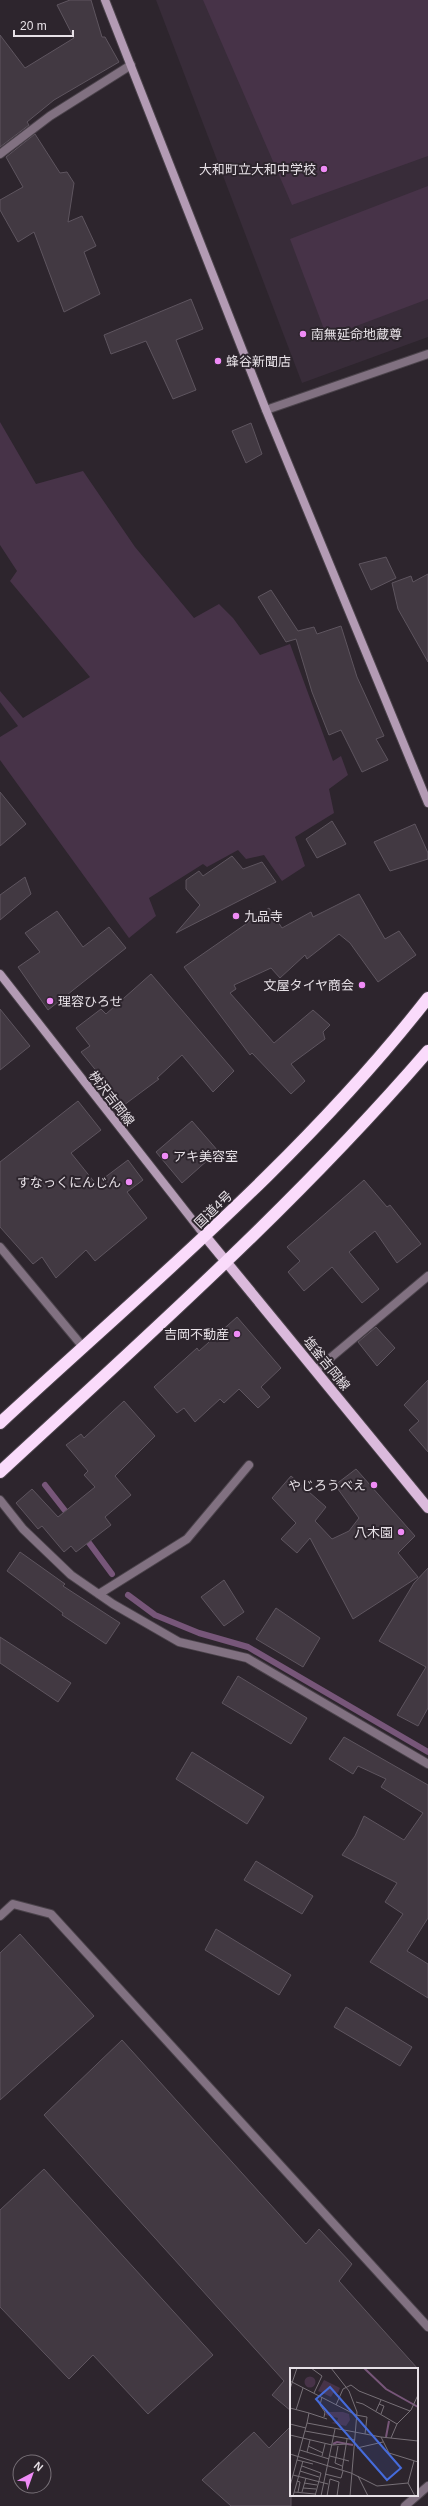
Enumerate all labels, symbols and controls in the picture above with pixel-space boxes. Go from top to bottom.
scale bar [14,12,73,38]
text: 20 m [20,19,47,33]
place label: 大和町立大和中学校 [199,162,316,177]
marker: 大和町立大和中学校 [319,164,329,174]
place label: 南無延命地蔵尊 [311,327,402,342]
marker: 南無延命地蔵尊 [298,329,308,339]
place label: 蜂谷新聞店 [226,354,291,369]
marker: 蜂谷新聞店 [213,356,223,366]
place label: 九品寺 [244,909,283,924]
marker: 九品寺 [231,911,241,921]
place label: 文屋タイヤ商会 [263,978,354,993]
marker: 文屋タイヤ商会 [357,980,367,990]
place label: 理容ひろせ [58,994,123,1009]
marker: 理容ひろせ [45,996,55,1006]
street label: 桝沢吉岡線 [86,1068,138,1129]
place label: アキ美容室 [173,1149,238,1164]
marker: アキ美容室 [160,1151,170,1161]
place label: すなっくにんじん [17,1175,121,1190]
marker: すなっくにんじん [124,1177,134,1187]
street label: 国道4号 [192,1188,235,1231]
place label: 吉岡不動産 [164,1327,229,1342]
marker: 吉岡不動産 [232,1329,242,1339]
street label: 塩釜吉岡線 [300,1333,353,1393]
place label: やじろうべえ [288,1478,366,1493]
marker: やじろうべえ [369,1480,379,1490]
place label: 八木園 [354,1525,393,1540]
marker: 八木園 [396,1527,406,1537]
inset map [290,2368,418,2496]
north arrow [12,2454,52,2494]
text: N [32,2459,46,2474]

